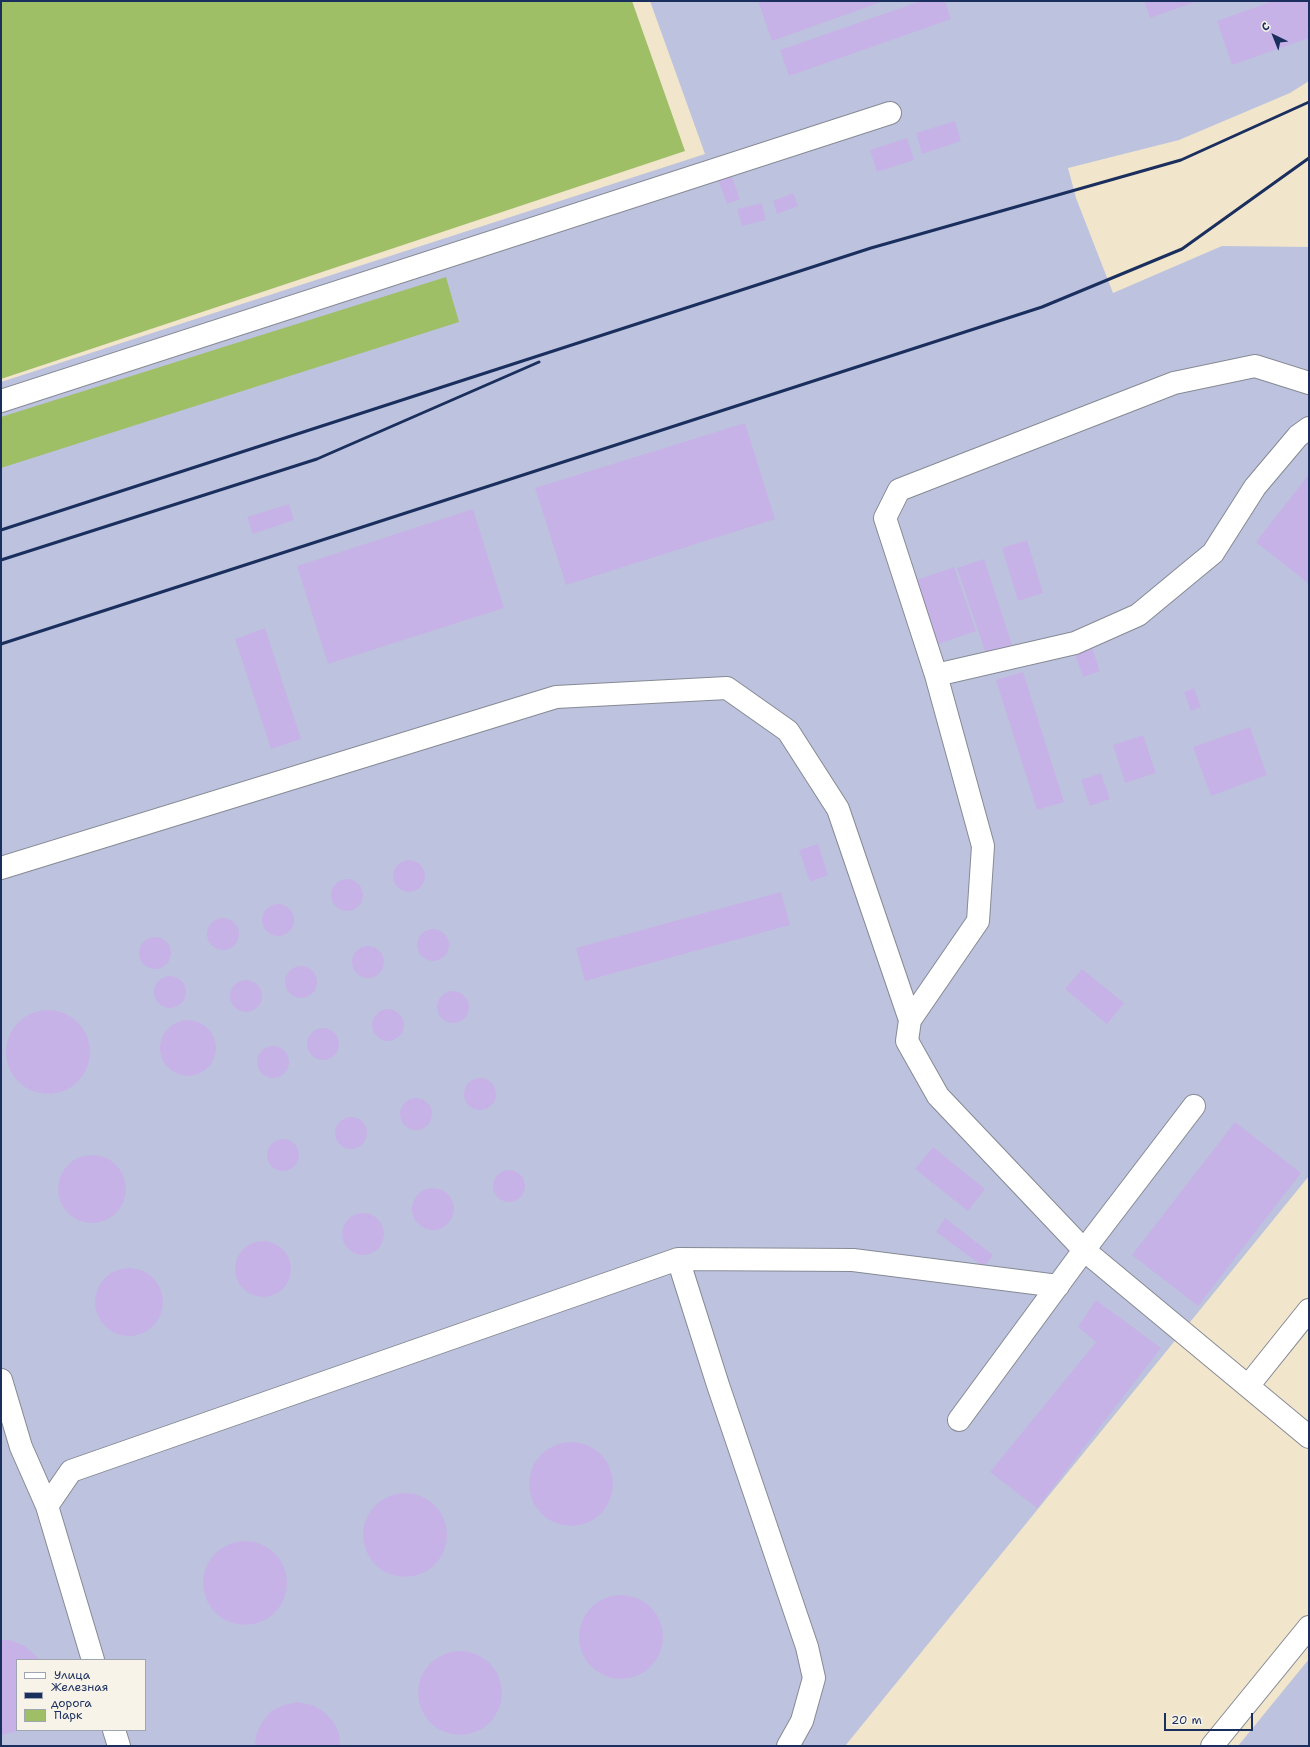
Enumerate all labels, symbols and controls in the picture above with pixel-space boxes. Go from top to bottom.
north arrow [1254,16,1294,56]
text: С [1258,19,1273,35]
legend [16,1659,146,1731]
text: Улица [54,1667,90,1683]
text: Железная дорога [51,1679,108,1711]
scale bar [1166,1705,1255,1731]
text: Парк [54,1707,82,1723]
text: 20 m [1171,1712,1202,1728]

